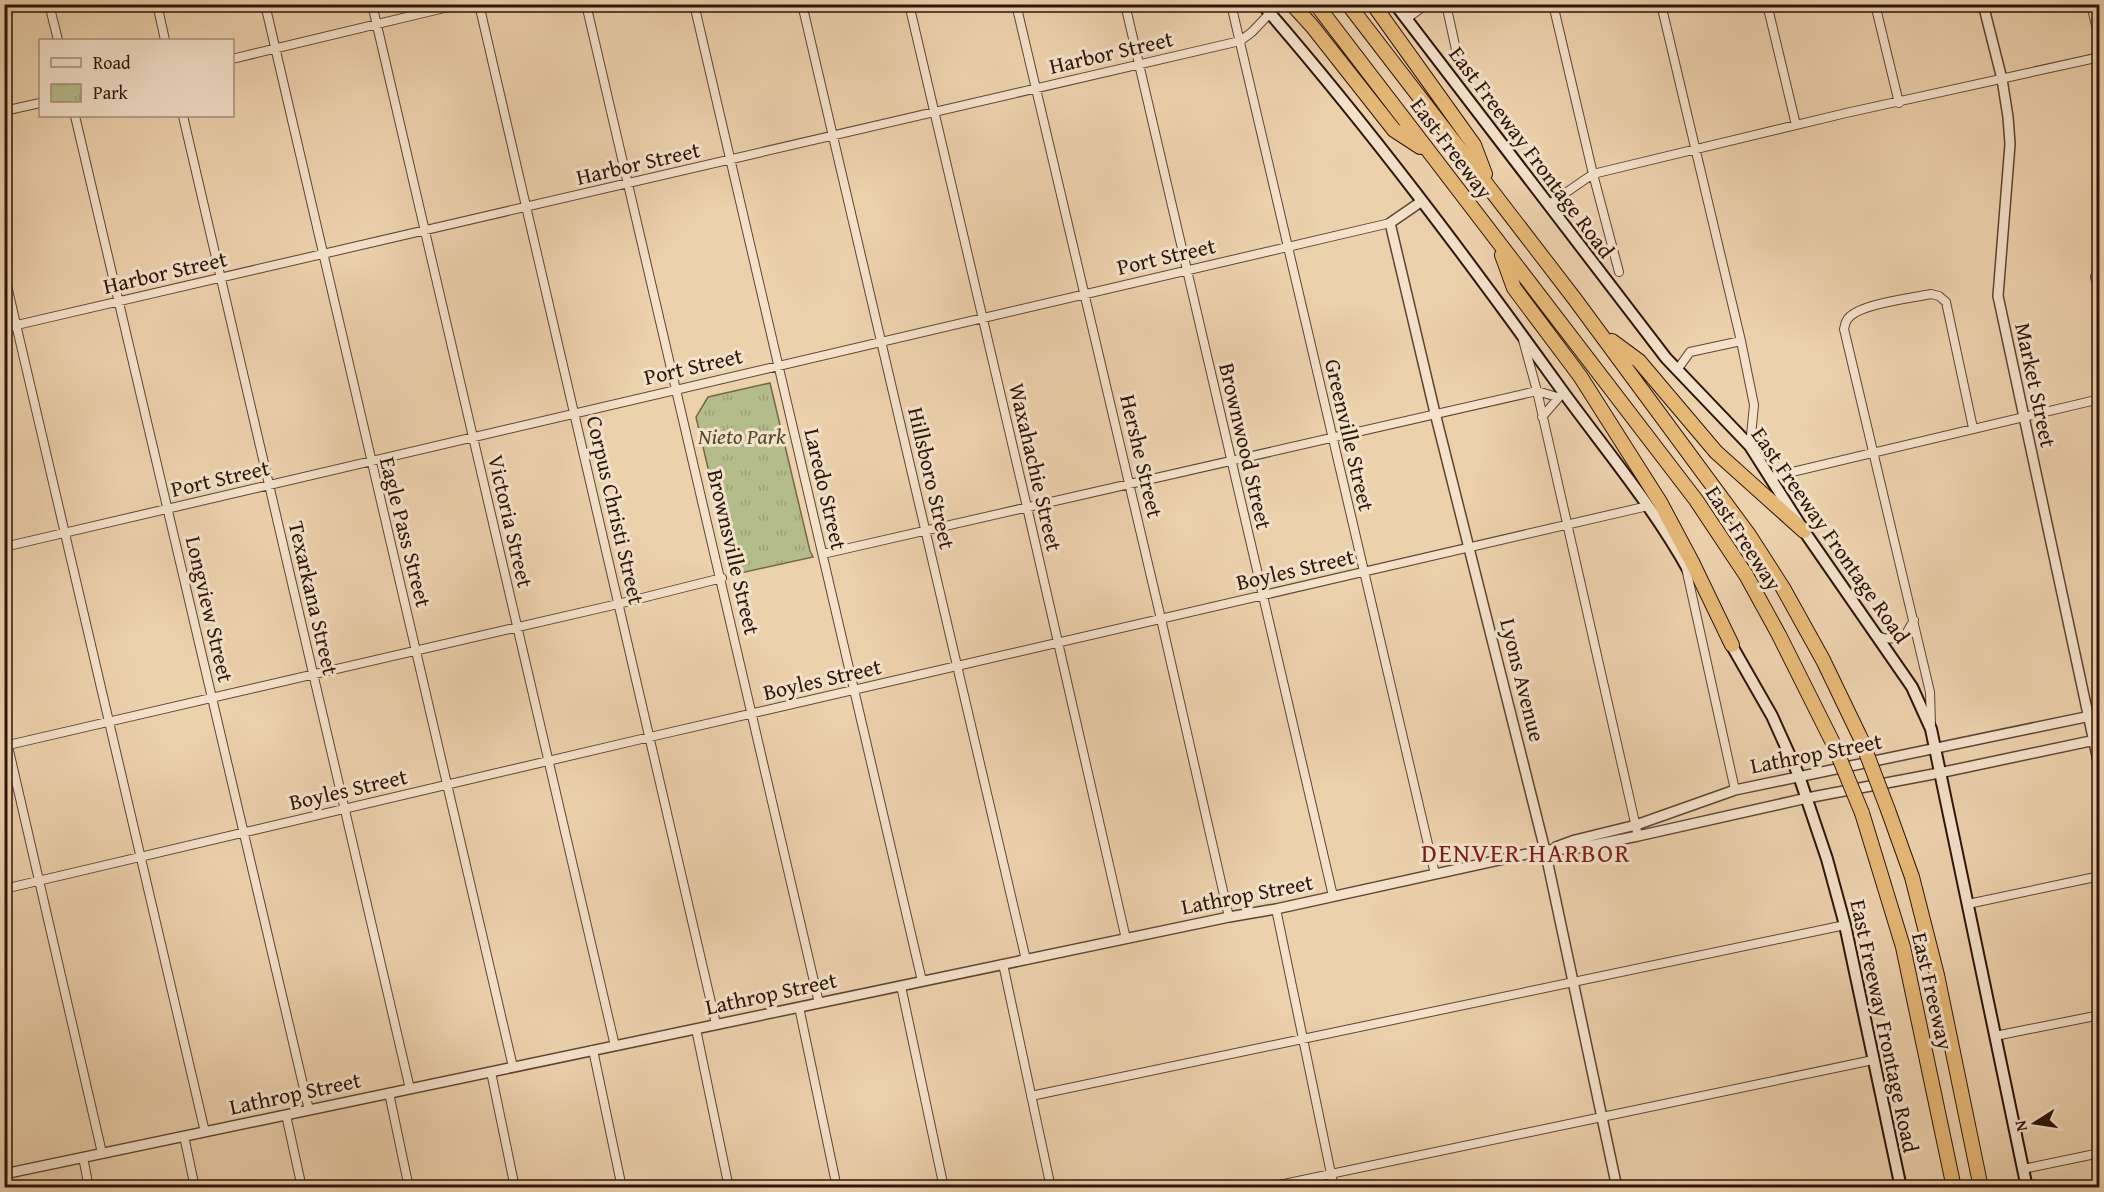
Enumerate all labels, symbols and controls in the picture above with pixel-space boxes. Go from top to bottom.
street label: Harbor Street [1046,22,1176,82]
legend [39,39,234,117]
street label: East Freeway Frontage Road [1442,39,1623,265]
text: Road [93,49,131,76]
text: Park [93,79,129,106]
street label: East Freeway [1403,91,1501,205]
street label: Harbor Street [573,133,703,193]
street label: Port Street [1113,229,1219,283]
street label: Harbor Street [100,242,230,302]
street label: Market Street [2007,320,2065,451]
street label: Port Street [640,339,746,393]
street label: Greenville Street [1317,356,1383,514]
street label: Brownwood Street [1211,360,1281,533]
street label: Waxahachie Street [1001,380,1071,554]
street label: Hershe Street [1112,391,1172,521]
street label: Hillsboro Street [900,404,964,552]
street label: Corpus Christi Street [579,413,653,608]
park label: Nieto Park [697,420,787,452]
street label: East Freeway Frontage Road [1744,420,1918,650]
street label: Laredo Street [797,425,856,553]
street label: Port Street [167,451,273,505]
street label: Victoria Street [480,451,542,591]
street label: Eagle Pass Street [372,453,440,611]
street label: Brownsville Street [699,466,769,638]
street label: East Freeway [1698,479,1790,597]
street label: Texarkana Street [281,518,347,678]
street label: Longview Street [178,533,242,685]
street label: Boyles Street [1233,540,1357,598]
street label: Lyons Avenue [1492,615,1554,745]
street label: Boyles Street [760,650,884,708]
street label: Lathrop Street [1747,725,1885,781]
street label: Boyles Street [286,760,410,818]
district label: DENVER HARBOR [1421,833,1631,872]
street label: Lathrop Street [1178,866,1316,922]
street label: East Freeway Frontage Road [1843,897,1928,1156]
street label: East Freeway [1904,929,1962,1053]
street label: Lathrop Street [702,963,840,1023]
street label: Lathrop Street [226,1063,364,1123]
north arrow [2005,1093,2065,1153]
text: N [2007,1118,2033,1134]

